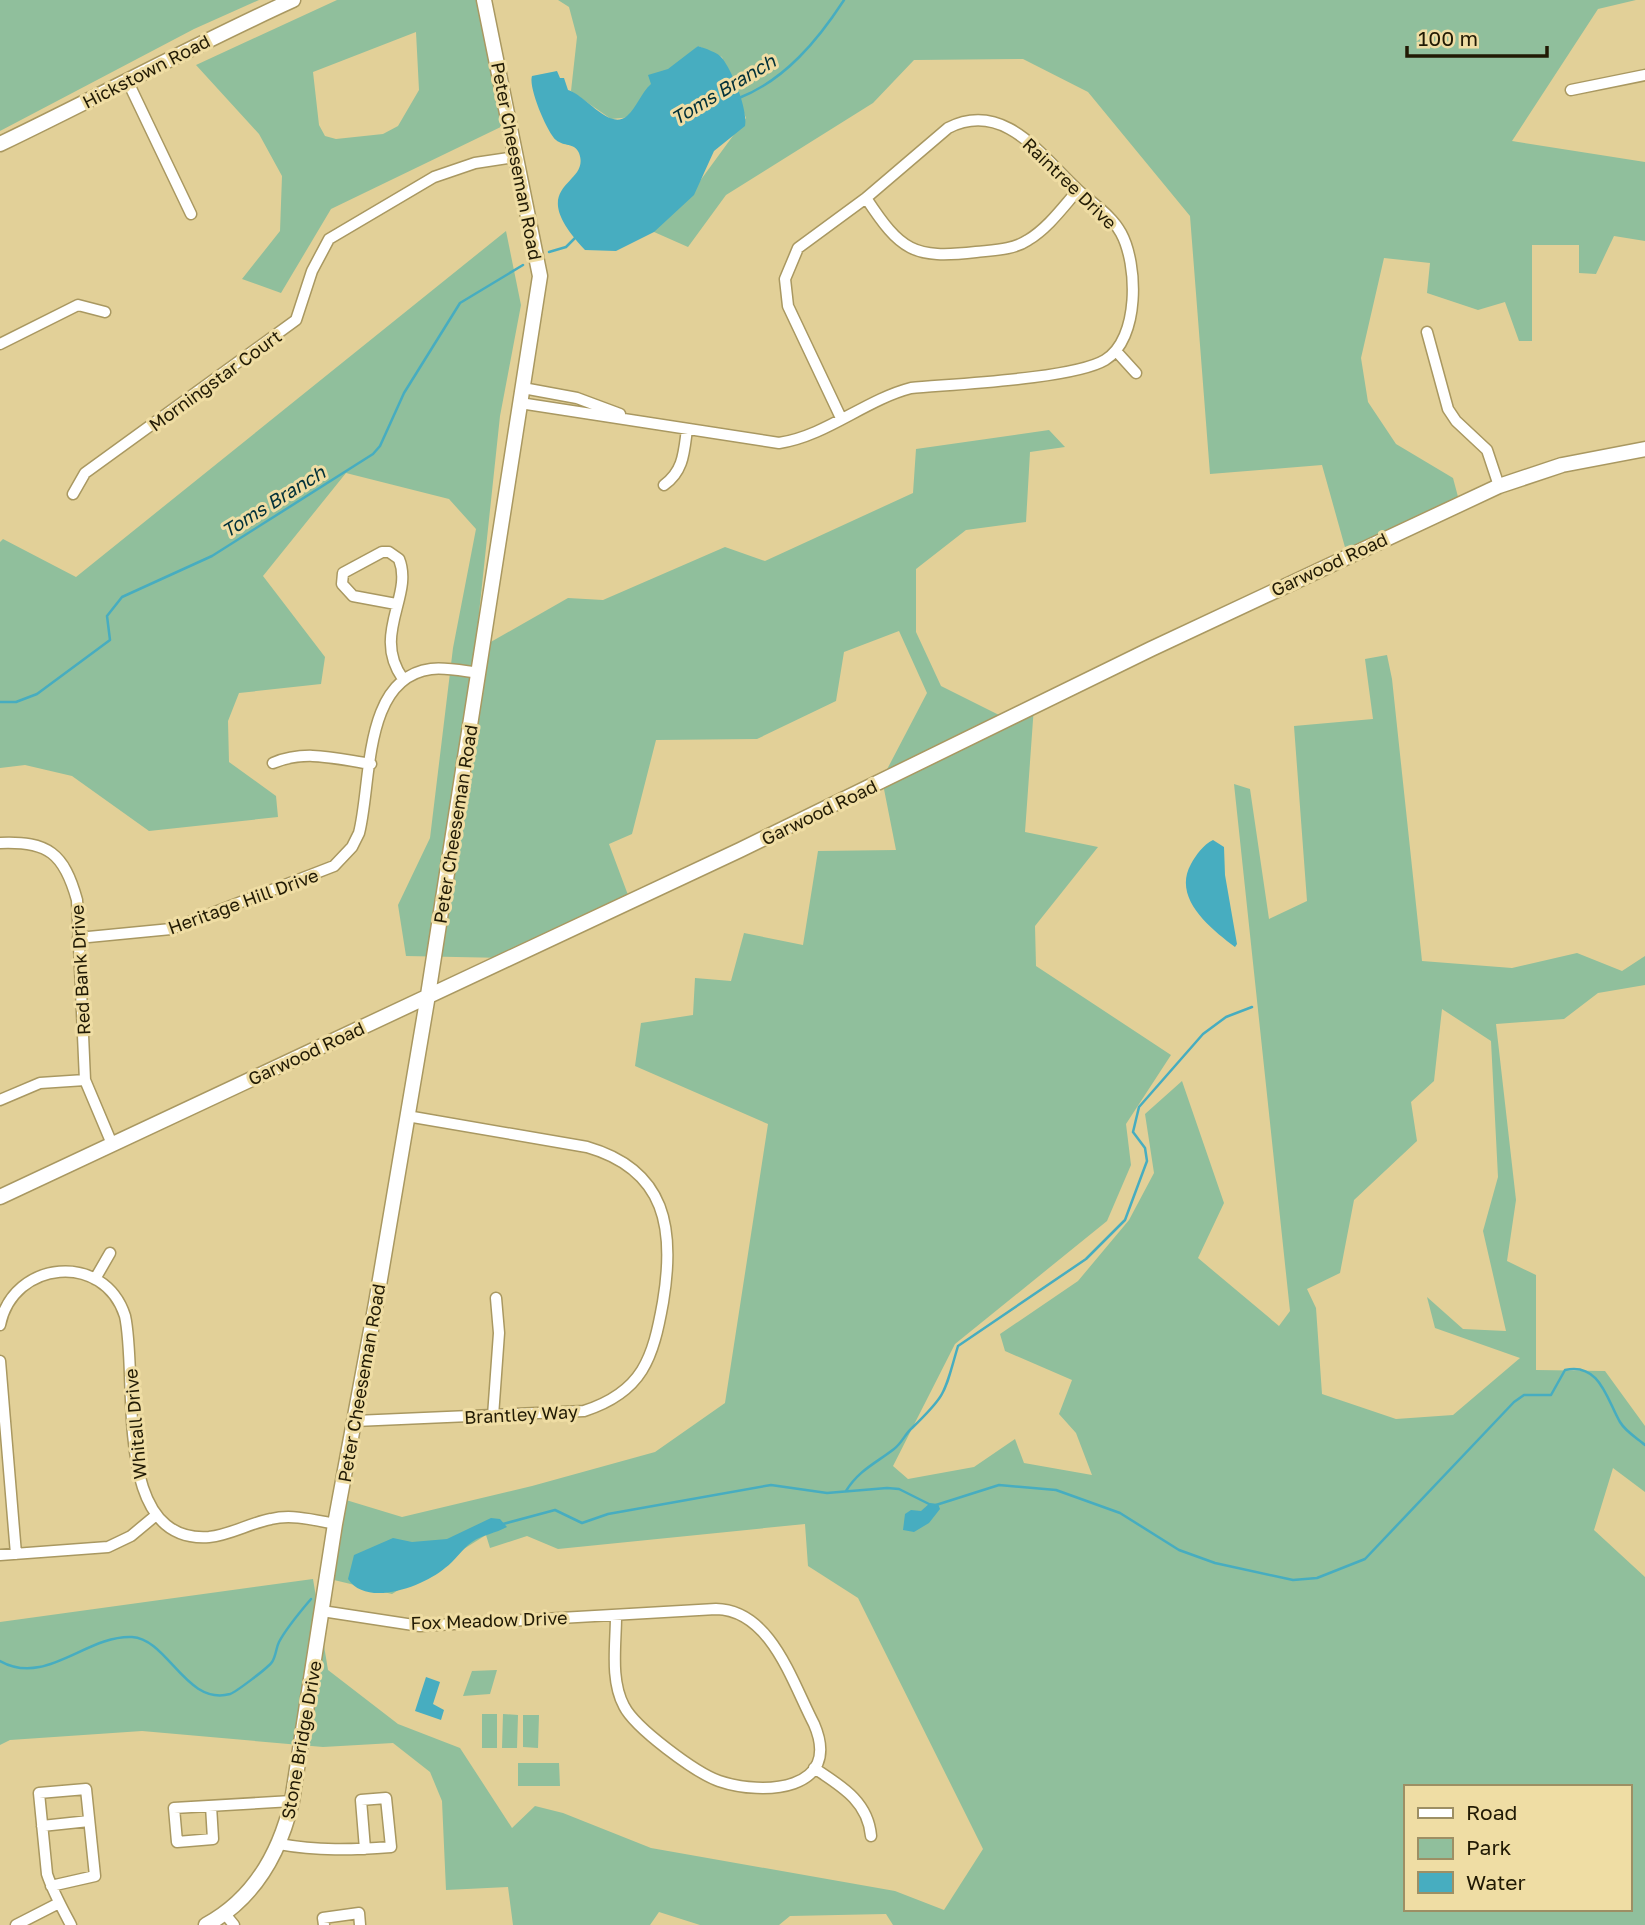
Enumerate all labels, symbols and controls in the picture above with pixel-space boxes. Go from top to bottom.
scale bar [1407,14,1547,58]
text: 100 m [1418,25,1478,51]
street label: Hickstown Road [79,29,213,113]
water label: Toms Branch [667,48,780,129]
street label: Peter Cheeseman Road [487,60,547,262]
street label: Raintree Drive [1018,133,1122,233]
street label: Morningstar Court [145,325,285,435]
water label: Toms Branch [217,459,330,542]
street label: Garwood Road [1267,527,1391,601]
street label: Peter Cheeseman Road [428,723,482,925]
street label: Garwood Road [758,775,880,849]
street label: Heritage Hill Drive [165,864,321,938]
street label: Red Bank Drive [66,904,94,1036]
street label: Garwood Road [244,1016,368,1090]
street label: Peter Cheeseman Road [333,1282,389,1484]
street label: Whitall Drive [119,1368,151,1480]
street label: Brantley Way [464,1400,578,1428]
street label: Fox Meadow Drive [410,1606,568,1634]
street label: Stone Bridge Drive [276,1659,326,1821]
legend [1404,1785,1631,1911]
text: Road [1466,1799,1517,1825]
text: Park [1466,1834,1512,1860]
text: Water [1466,1869,1526,1895]

